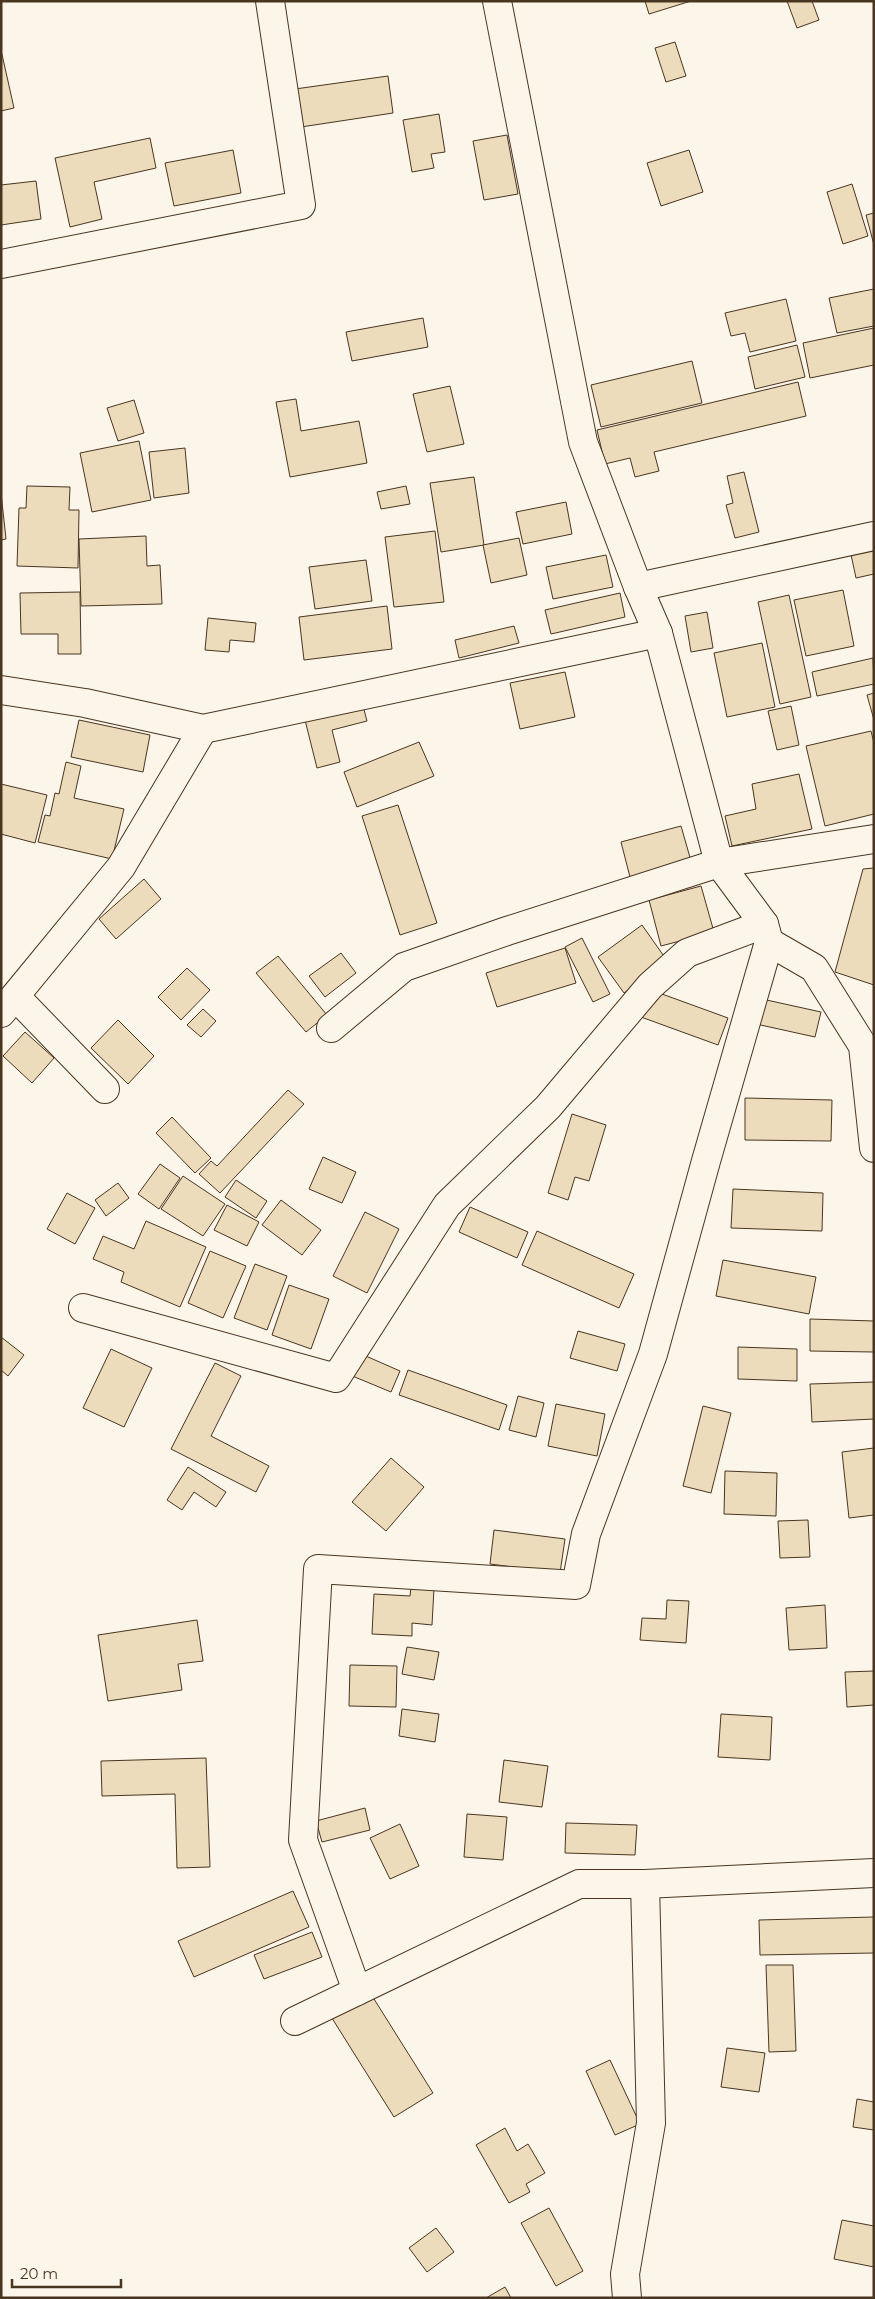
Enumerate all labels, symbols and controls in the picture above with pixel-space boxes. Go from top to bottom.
scale bar [12,2256,121,2288]
text: 20 m [20,2264,58,2283]

